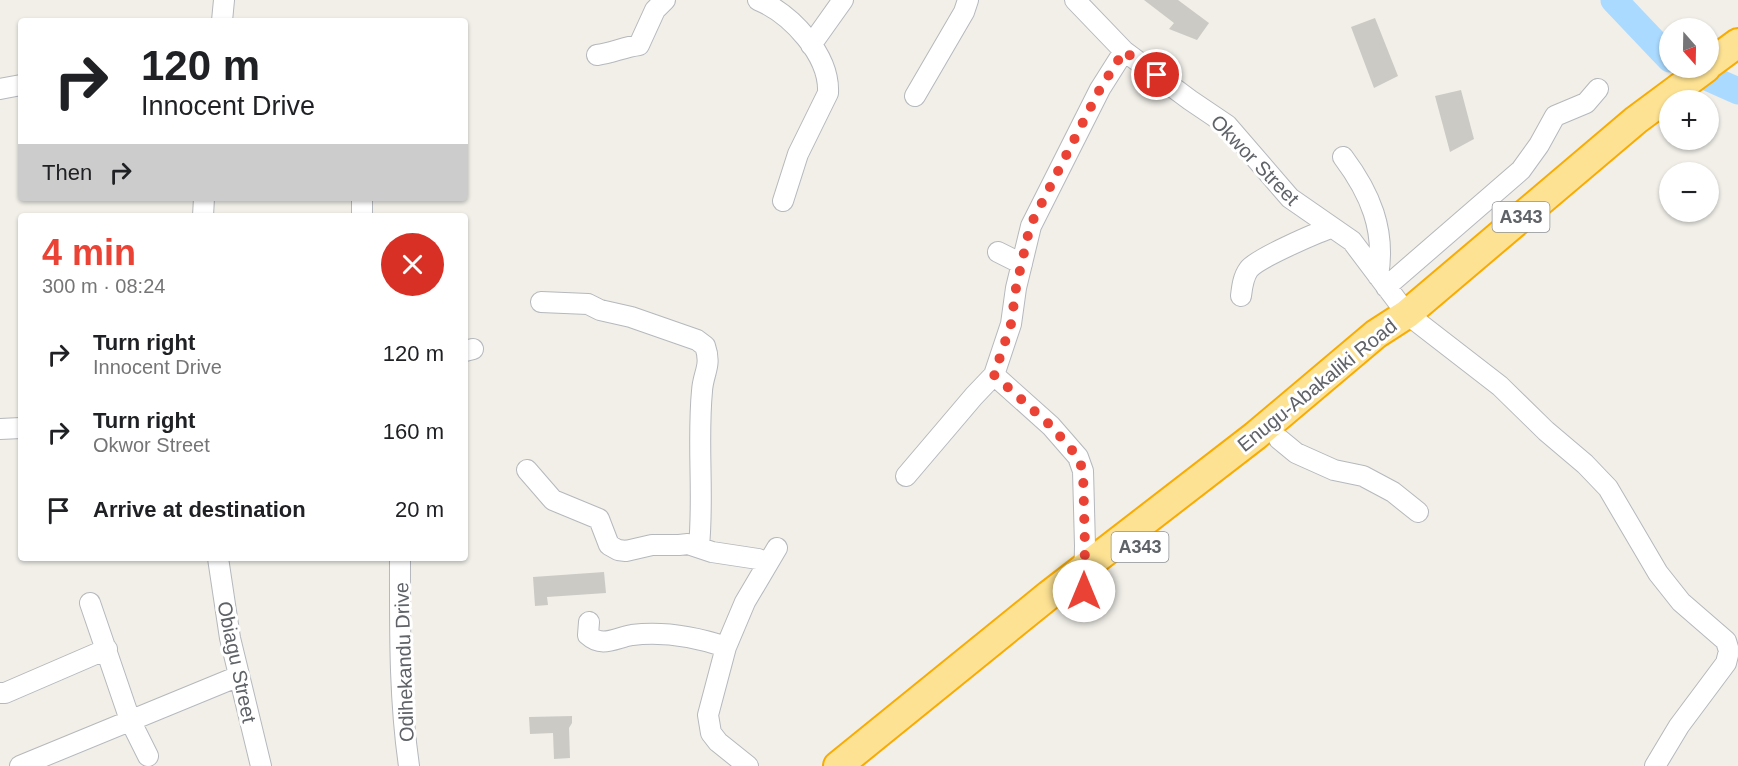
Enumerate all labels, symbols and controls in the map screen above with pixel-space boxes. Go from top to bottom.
north arrow [1659,18,1719,78]
map controls [1659,18,1719,222]
icon: right [42,42,120,120]
text: 120 m [141,42,260,89]
pin [1131,49,1182,100]
icon: arrive [1140,58,1173,91]
button: + [1659,90,1719,150]
text: Innocent Drive [141,91,315,121]
street label: Okwor Street [1207,110,1304,210]
icon: right [104,156,137,189]
text: Then [42,160,92,185]
button: − [1659,162,1719,222]
road number: A343 [1492,202,1550,232]
text: 4 min [42,232,136,273]
button: close [381,233,444,296]
text: 300 m · 08:24 [42,275,165,297]
street label: Enugu-Abakaliki Road [1233,314,1401,456]
text: Turn right [93,330,195,355]
icon: right [42,338,75,371]
text: 120 m [383,341,444,366]
text: Innocent Drive [93,356,222,378]
text: Turn right [93,408,195,433]
icon: right [42,416,75,449]
text: 160 m [383,419,444,444]
text: Okwor Street [93,434,210,456]
icon: arrive [42,494,75,527]
text: Arrive at destination [93,497,306,522]
text: 20 m [395,497,444,522]
road number: A343 [1112,532,1168,562]
position arrow [1052,559,1116,623]
street label: Odihekandu Drive [390,582,418,742]
street label: Obiagu Street [213,599,261,725]

